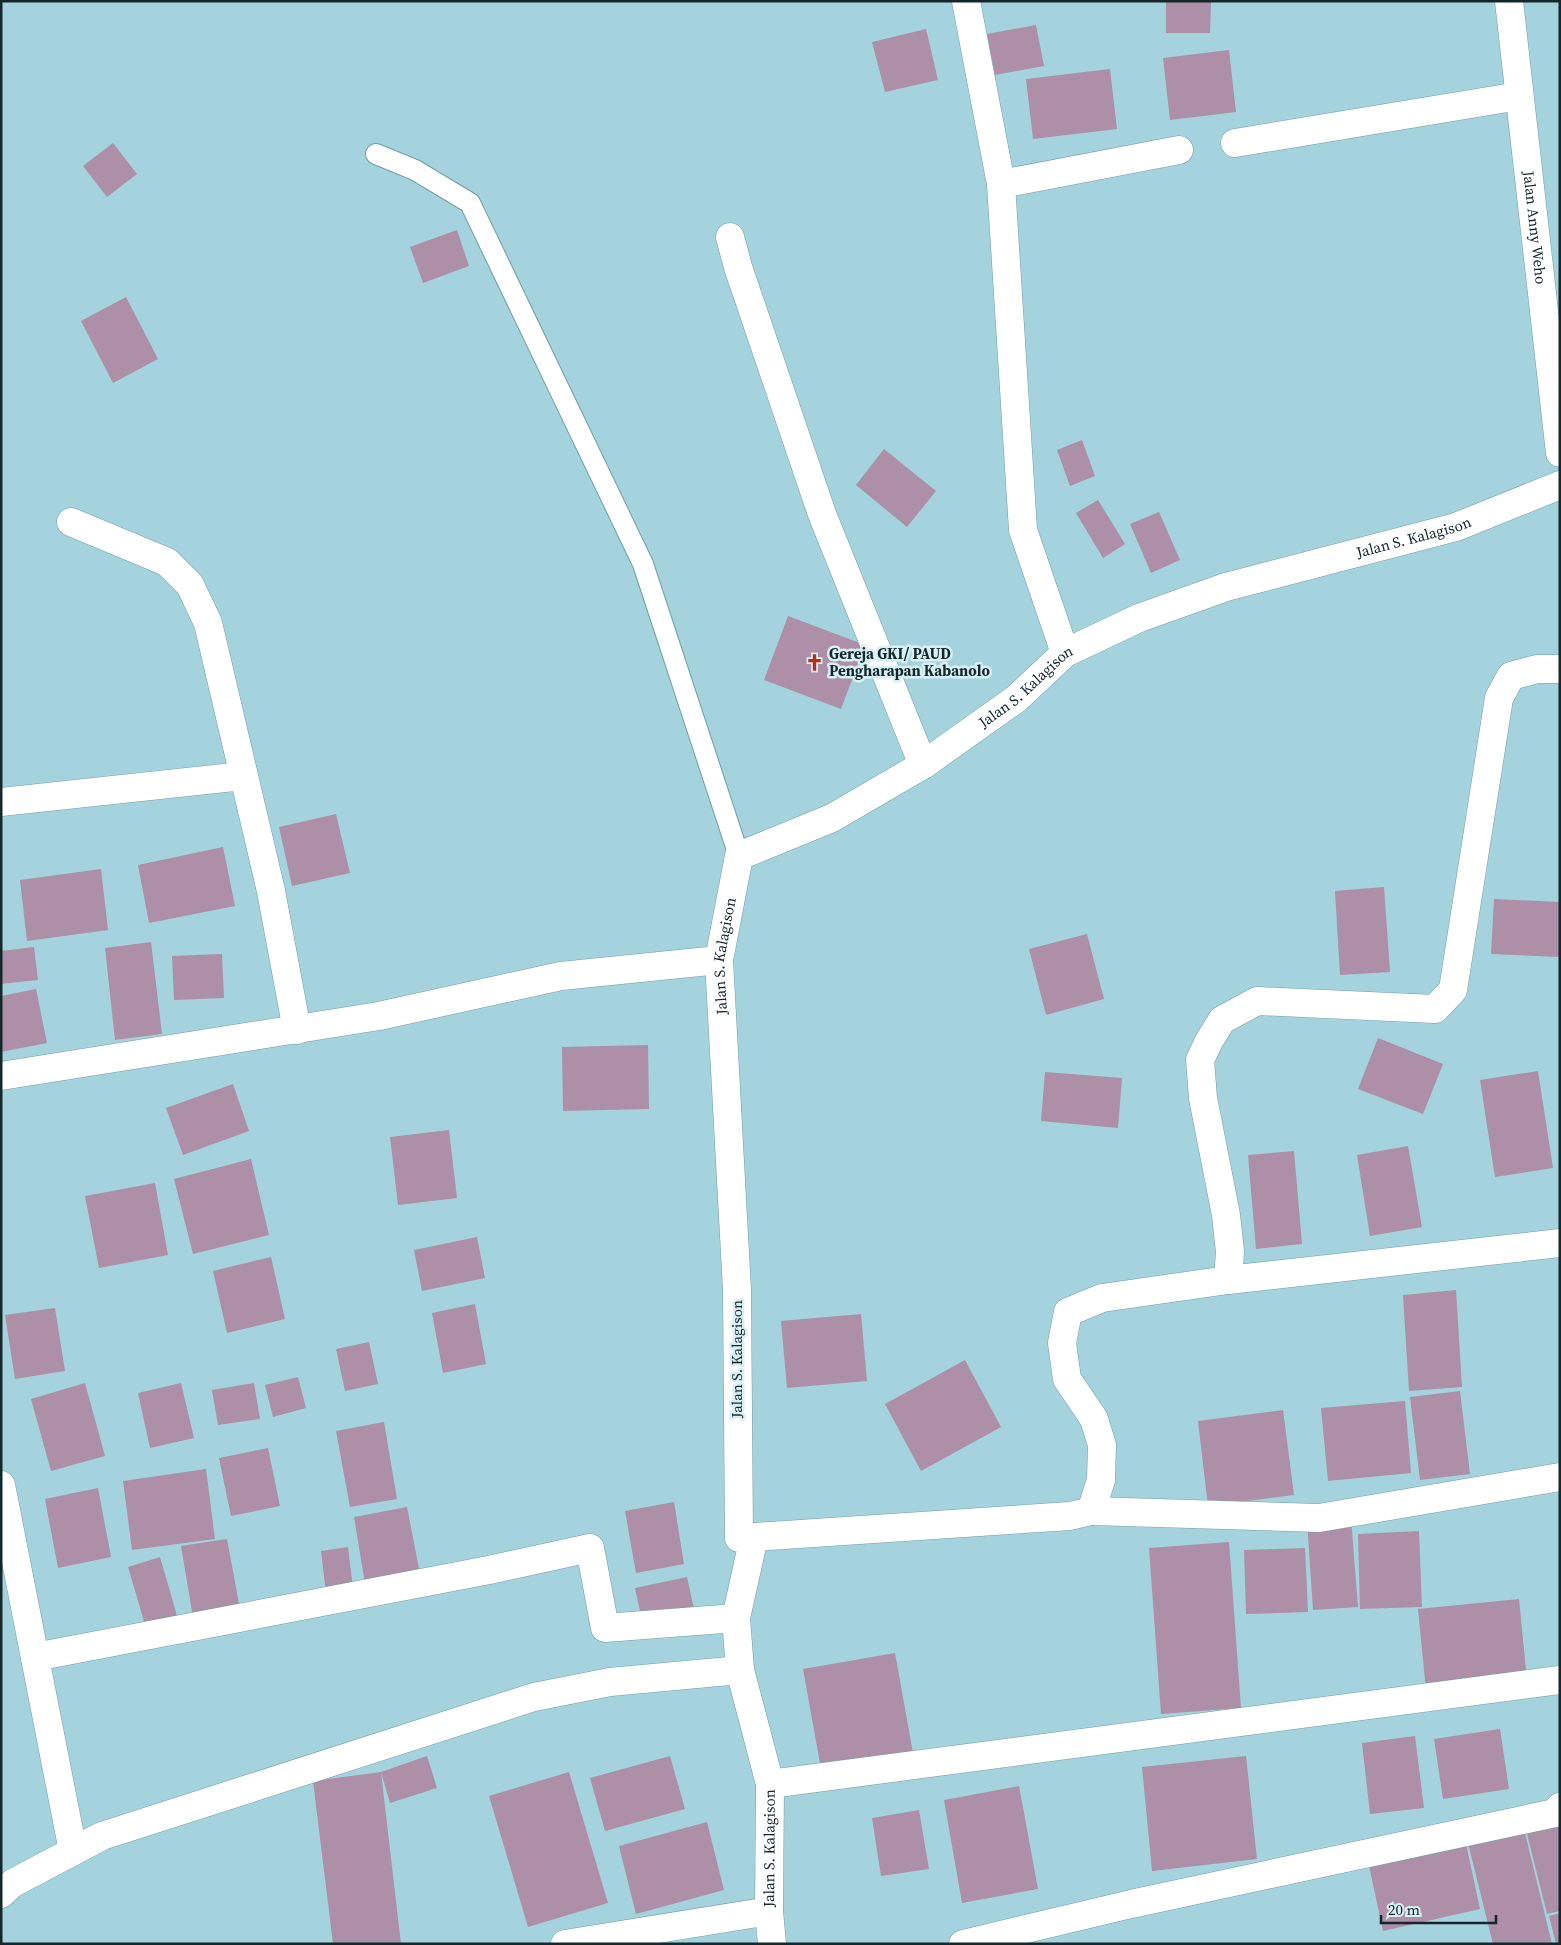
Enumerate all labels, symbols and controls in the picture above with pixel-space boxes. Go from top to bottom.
street label: Jalan Anny Weho [1518,169,1552,285]
street label: Jalan S. Kalagison [1353,511,1474,563]
street label: Jalan S. Kalagison [973,640,1076,733]
place label: Gereja GKI/ PAUD Pengharapan Kabanolo [829,643,991,681]
church icon: Gereja GKI/ PAUD Pengharapan Kabanolo [805,653,825,673]
street label: Jalan S. Kalagison [708,896,741,1016]
street label: Jalan S. Kalagison [726,1300,747,1419]
street label: Jalan S. Kalagison [758,1789,780,1908]
scale bar [1381,1892,1496,1924]
text: 20 m [1388,1899,1420,1920]

